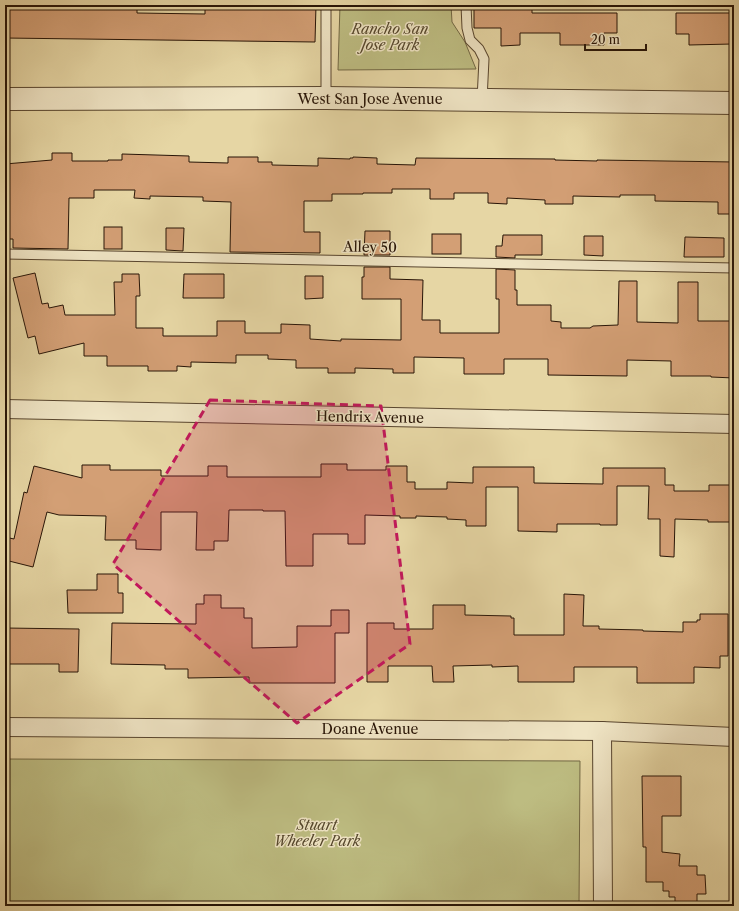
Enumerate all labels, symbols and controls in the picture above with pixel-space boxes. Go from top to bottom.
park label: Rancho San Jose Park [351,20,428,54]
scale bar [585,26,646,52]
text: 20 m [591,32,620,47]
street label: West San Jose Avenue [296,90,443,108]
street label: Alley 50 [342,238,397,256]
street label: Hendrix Avenue [316,407,424,427]
street label: Doane Avenue [322,720,419,738]
park label: Stuart Wheeler Park [274,816,361,850]

